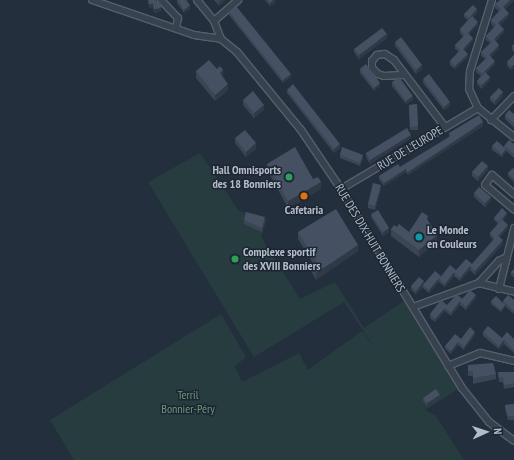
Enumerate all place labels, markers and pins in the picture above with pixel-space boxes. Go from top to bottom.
place label: Hall Omnisports des 18 Bonniers [212,163,281,191]
marker: Hall Omnisports des 18 Bonniers [284,172,294,182]
marker: Cafetaria [299,191,309,201]
place label: Cafetaria [285,203,323,217]
place label: Le Monde en Couleurs [427,223,477,251]
marker: Le Monde en Couleurs [414,232,424,242]
place label: Complexe sportif des XVIII Bonniers [243,245,321,273]
marker: Complexe sportif des XVIII Bonniers [230,254,240,264]

